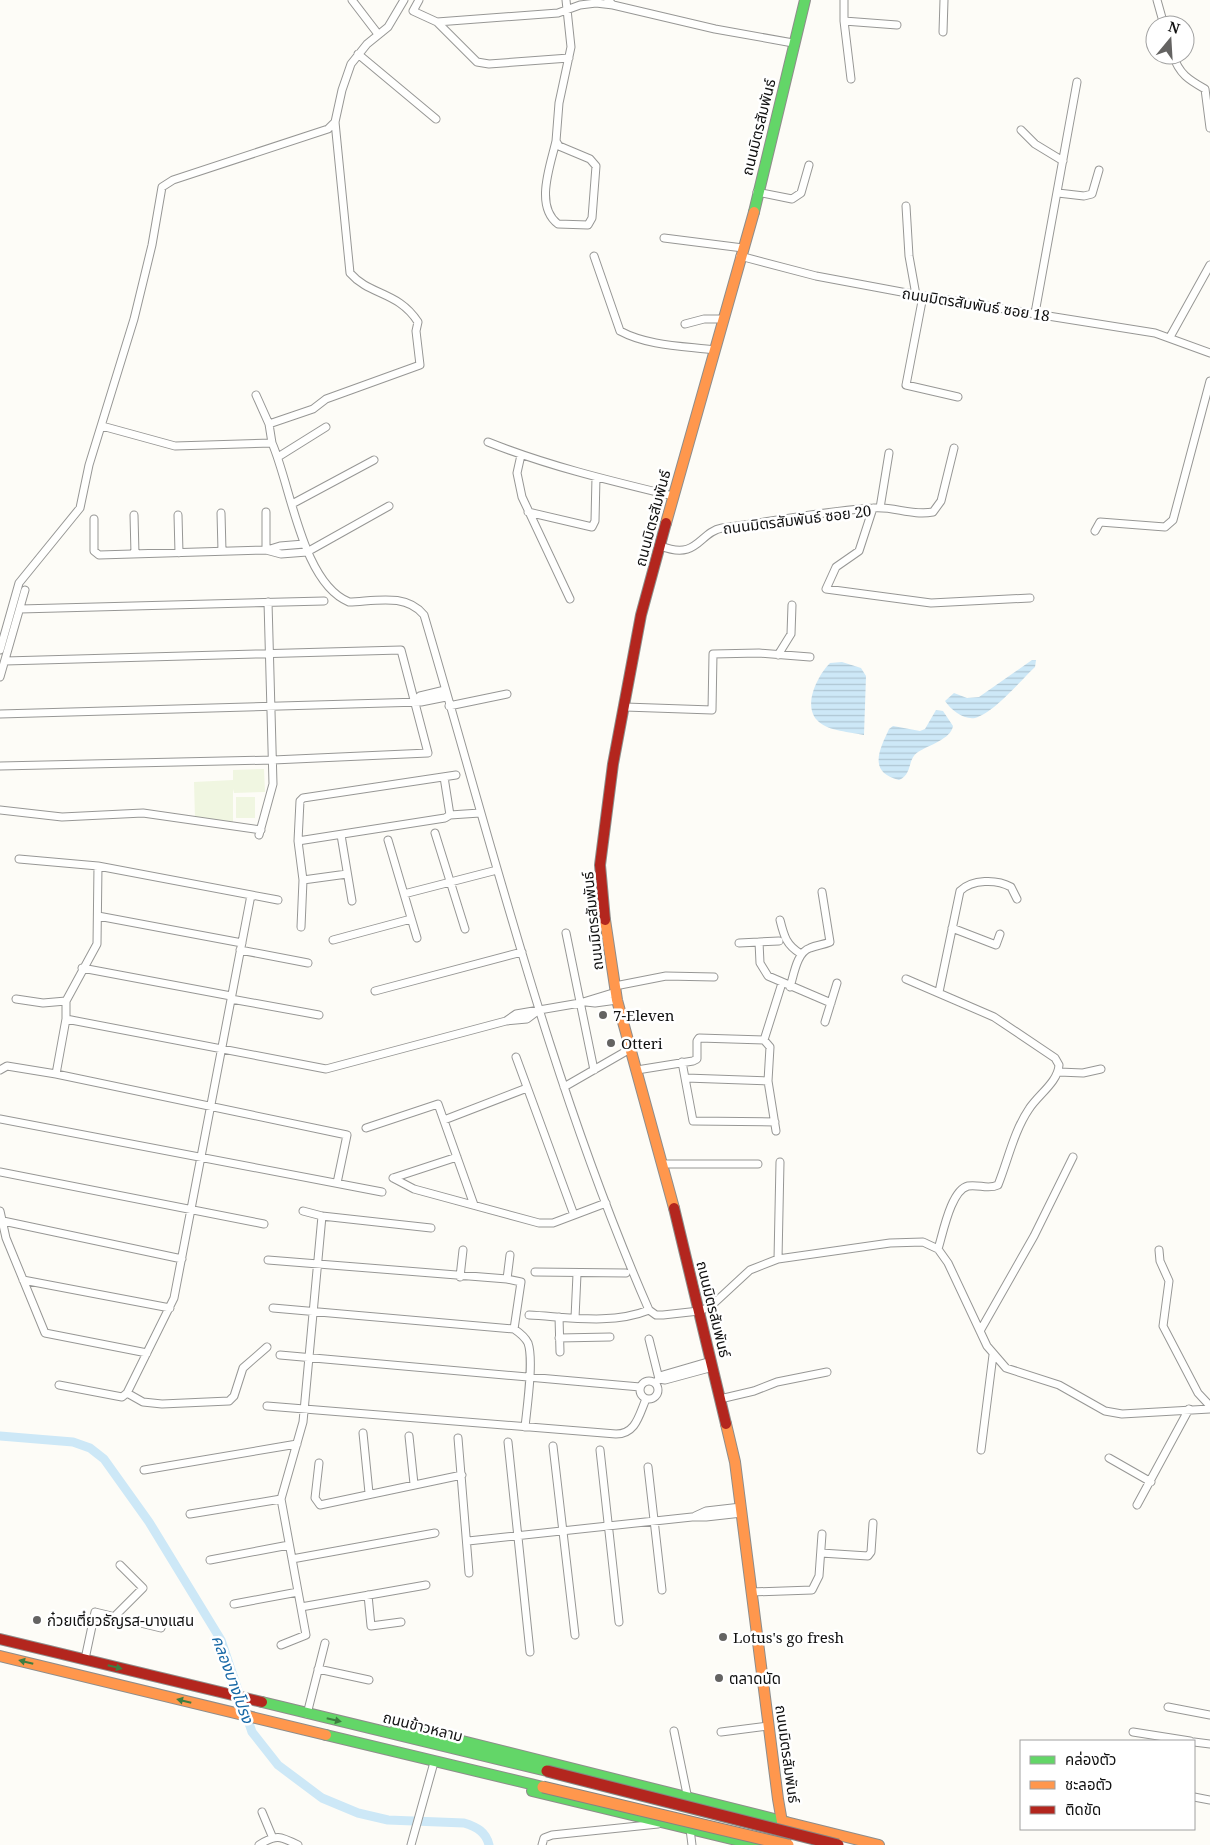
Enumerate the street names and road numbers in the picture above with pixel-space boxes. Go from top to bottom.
street label: ถนนมิตรสัมพันธ์ [736,76,780,177]
street label: ถนนมิตรสัมพันธ์ ซอย 18 [901,282,1051,326]
street label: ถนนมิตรสัมพันธ์ [630,467,675,568]
street label: ถนนมิตรสัมพันธ์ ซอย 20 [722,500,872,538]
street label: ถนนมิตรสัมพันธ์ [577,870,607,971]
street label: ถนนมิตรสัมพันธ์ [692,1259,736,1360]
street label: ถนนมิตรสัมพันธ์ [771,1704,805,1805]
street label: ถนนข้าวหลาม [381,1706,465,1746]

